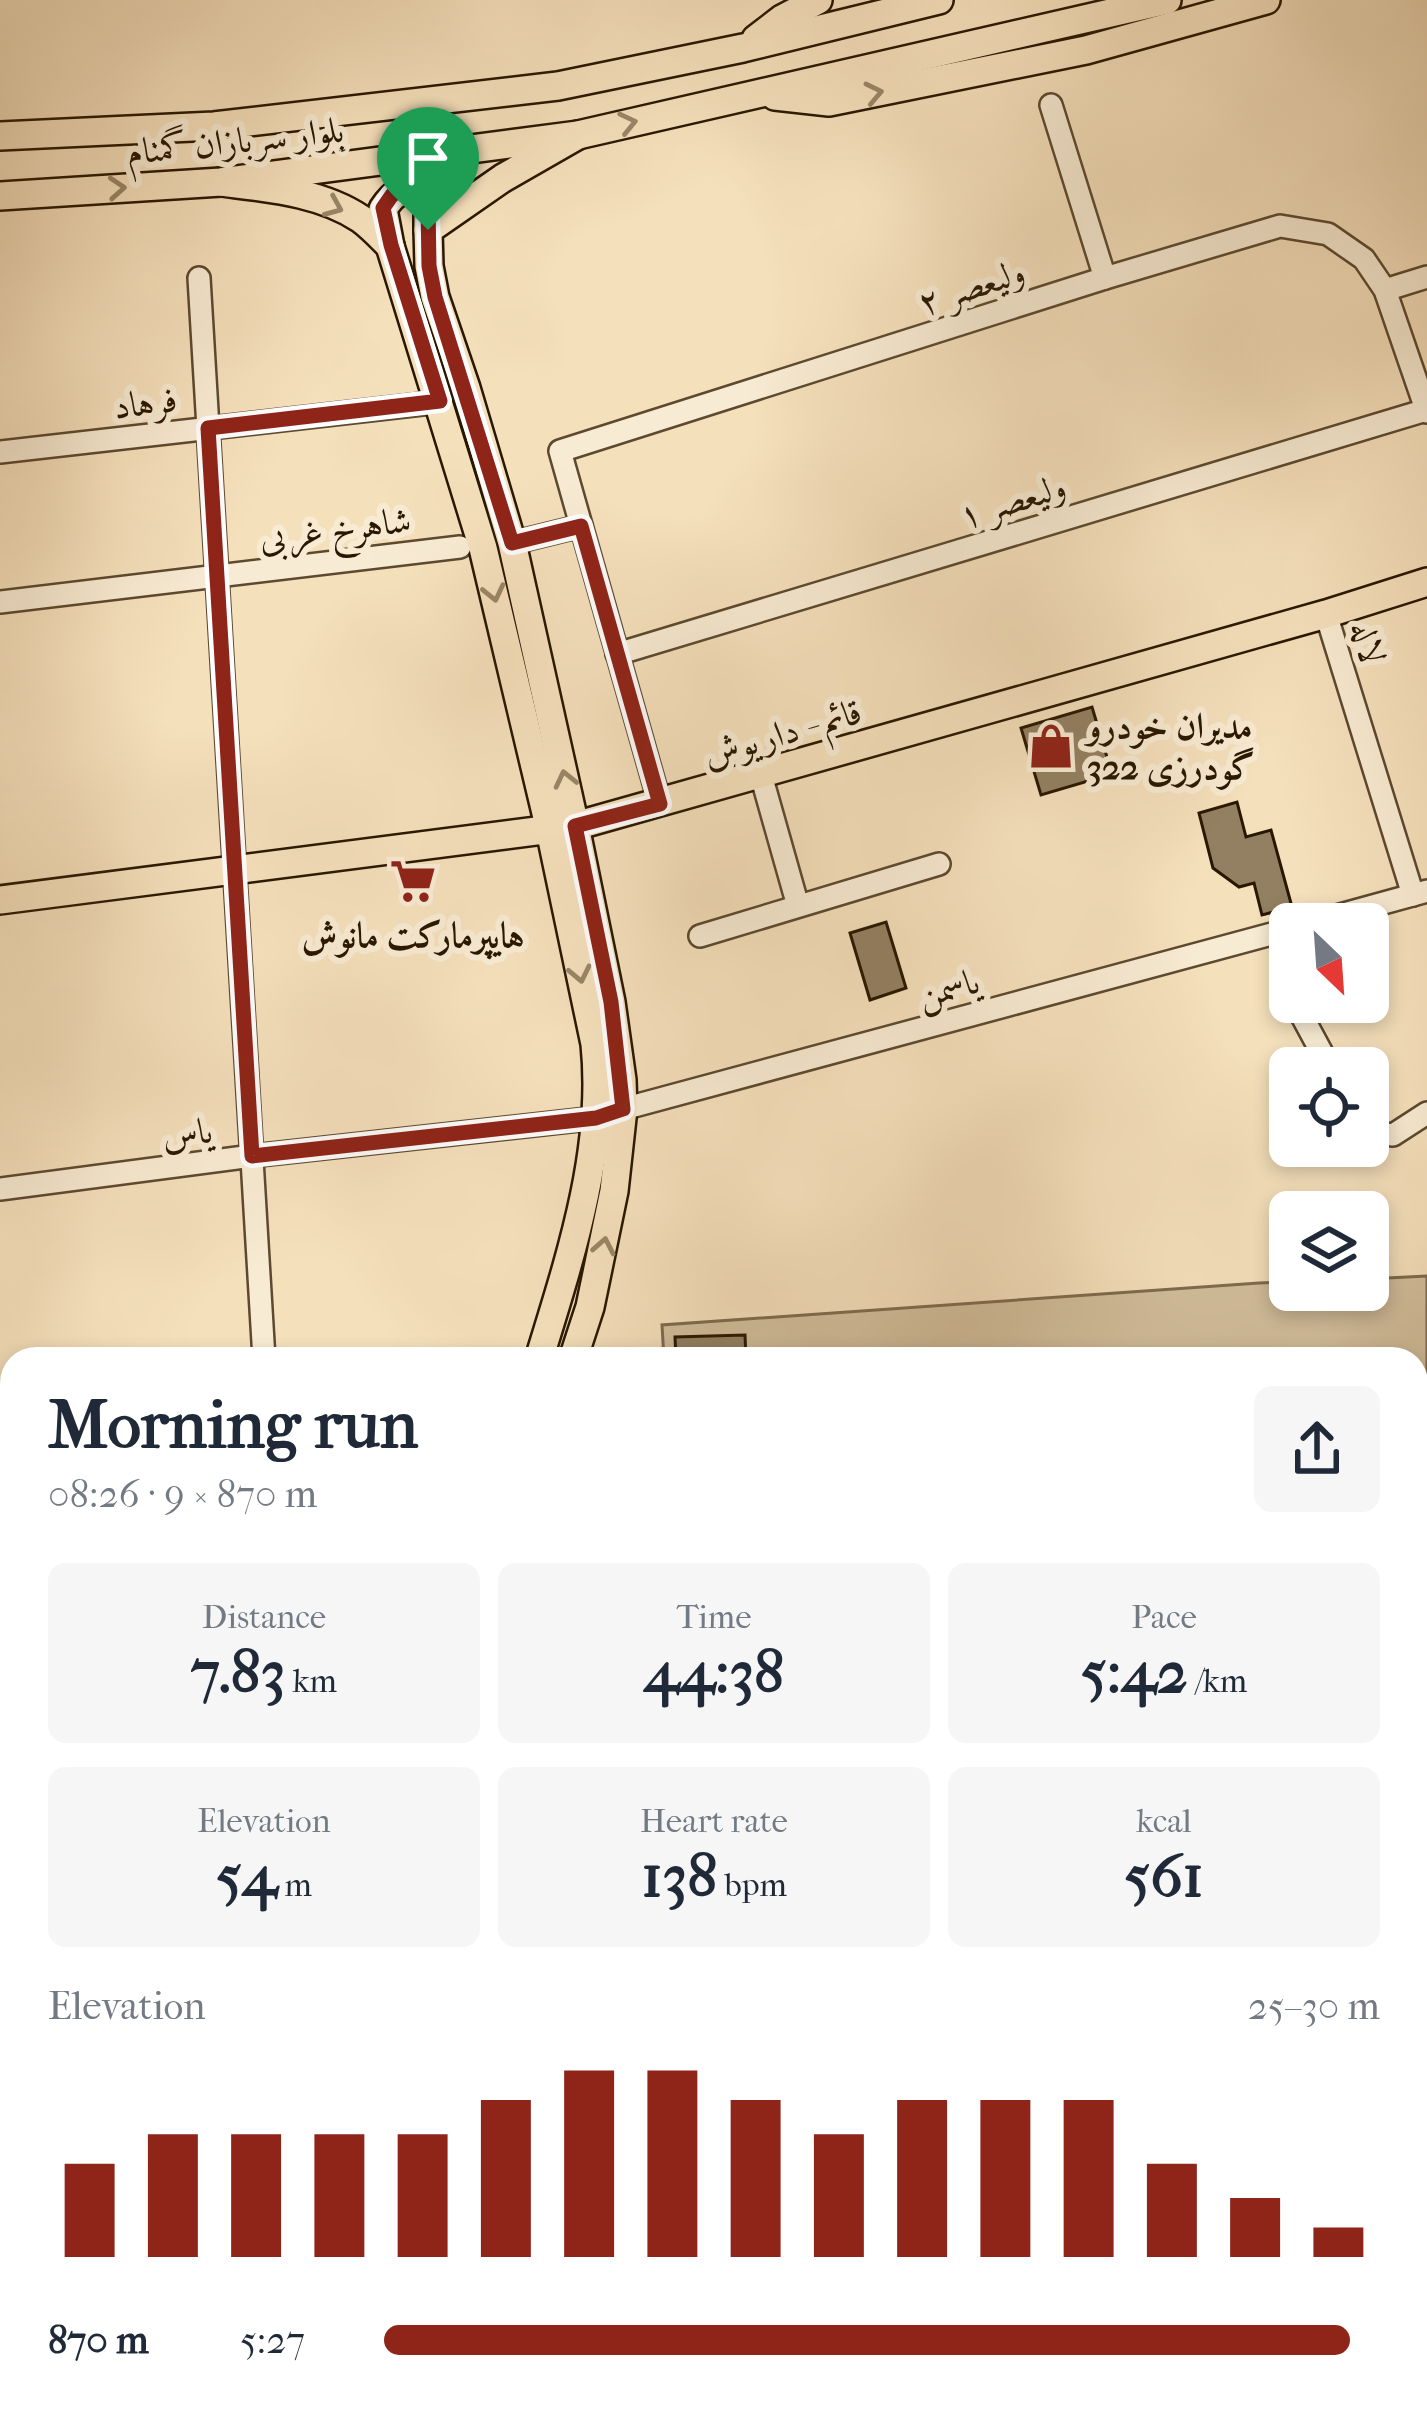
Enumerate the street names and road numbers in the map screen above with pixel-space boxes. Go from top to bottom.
street label: بلوار سربازان گمنام [124,108,347,183]
street label: ولیعصر ۲ [913,250,1031,327]
street label: فرهاد [111,378,180,430]
street label: ولیعصر ۱ [954,465,1072,540]
street label: شاهرخ غربی [257,499,415,570]
street label: لاله [1342,616,1394,669]
street label: قائم - داریوش [698,690,869,785]
street label: یاسمن [913,959,987,1019]
street label: یاس [159,1109,217,1158]

